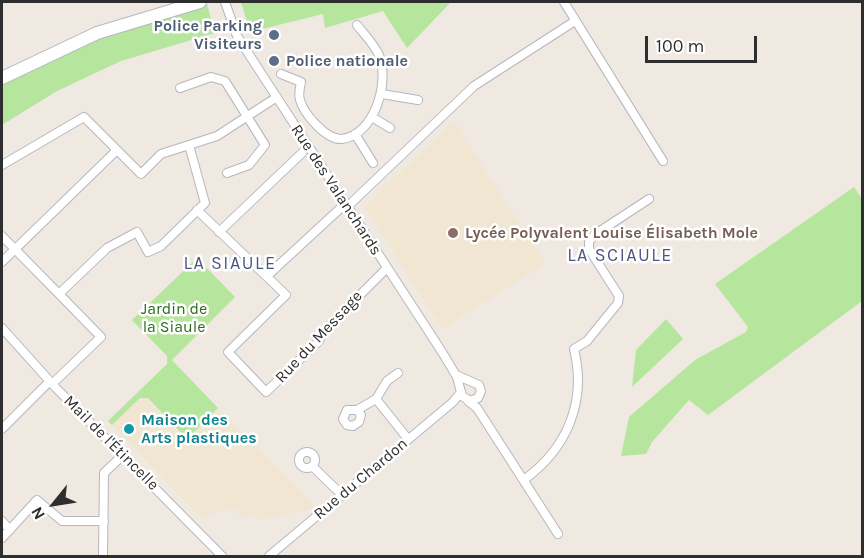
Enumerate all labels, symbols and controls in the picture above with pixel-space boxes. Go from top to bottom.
place label: Police Parking Visiteurs [154,16,262,54]
scale bar [648,24,760,62]
marker: Police Parking Visiteurs [267,28,281,42]
text: 100 m [656,35,704,57]
place label: Police nationale [286,51,408,71]
marker: Police nationale [267,54,281,68]
street label: Rue des Valanchards [287,121,385,259]
place label: Lycée Polyvalent Louise Élisabeth Mole [465,223,758,243]
marker: Lycée Polyvalent Louise Élisabeth Mole [446,226,460,240]
district label: LA SCIAULE [567,245,673,267]
district label: LA SIAULE [183,253,277,275]
street label: Rue du Message [271,287,367,387]
park label: Jardin de la Siaule [141,299,207,337]
street label: Mail de l'Étincelle [59,391,163,495]
place label: Maison des Arts plastiques [141,410,257,448]
marker: Maison des Arts plastiques [122,422,136,436]
street label: Rue du Chardon [310,434,412,524]
north arrow [24,474,84,534]
text: N [27,504,49,523]

